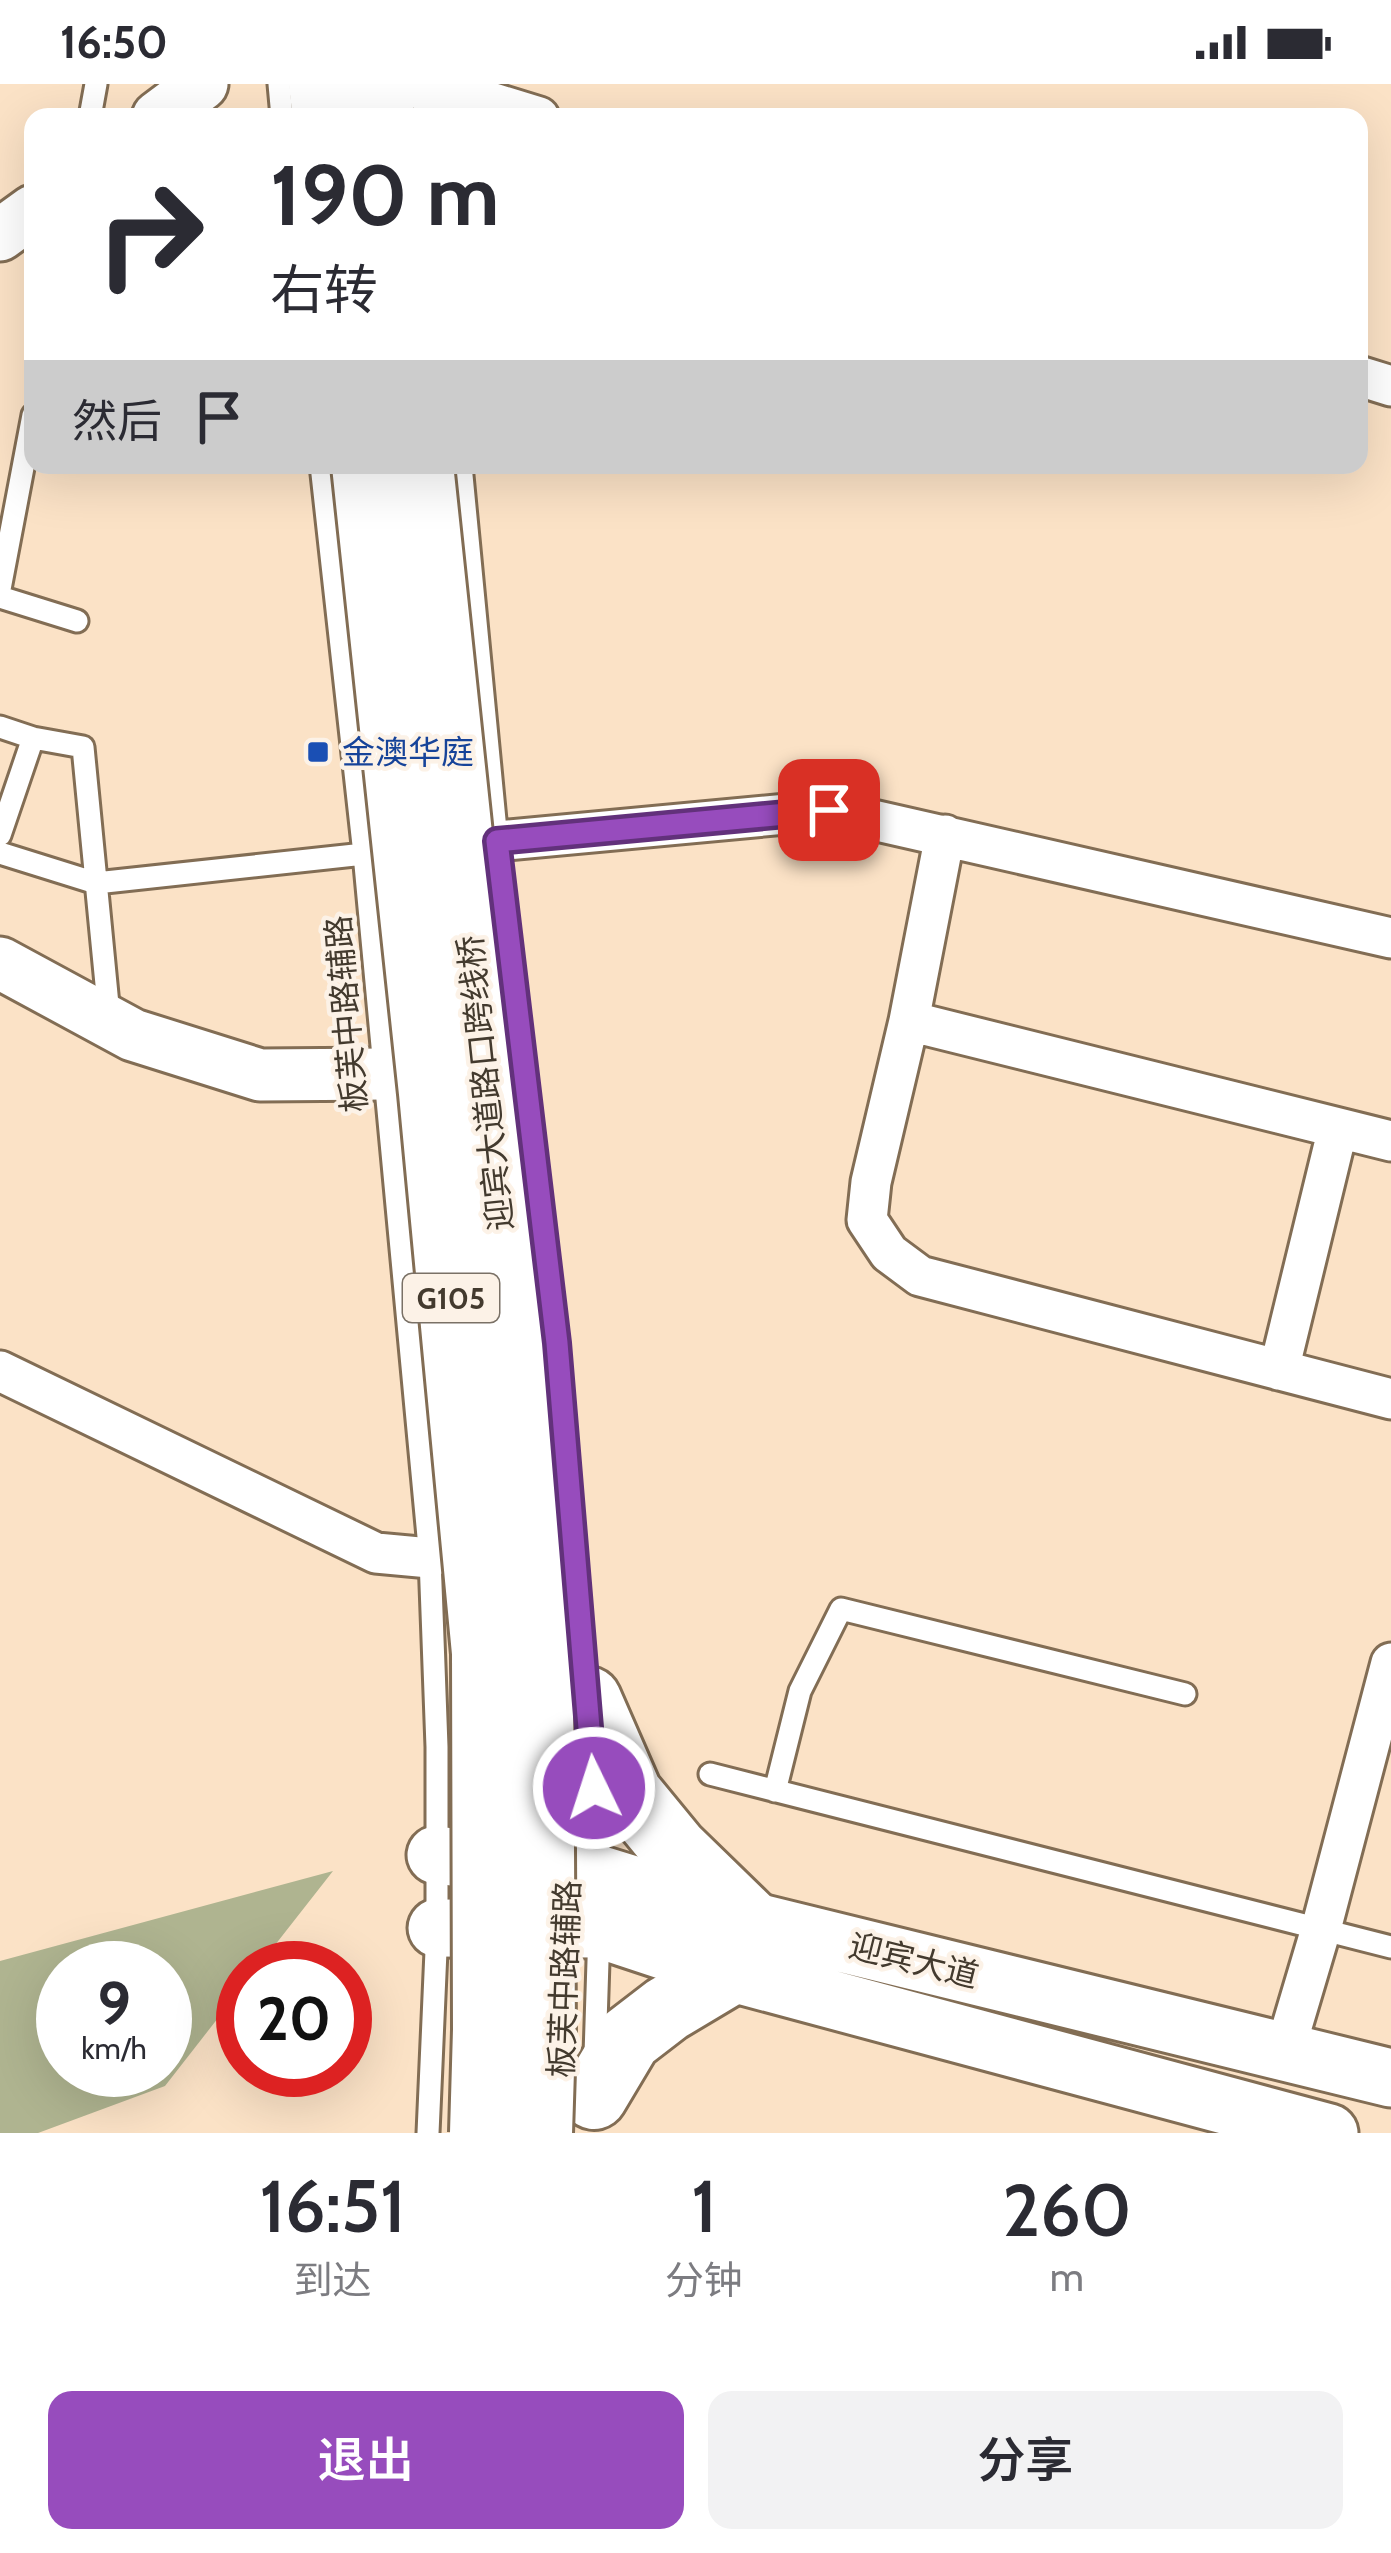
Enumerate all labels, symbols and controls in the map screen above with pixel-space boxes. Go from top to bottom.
text: 16:50 [60,15,168,69]
text: 190 m [270,144,499,246]
icon: right [72,156,228,312]
text: 右转 [270,257,378,323]
icon: arrive [186,384,252,450]
text: 然后 [72,394,162,448]
place label: 金澳华庭 [342,732,474,772]
marker: 金澳华庭 [305,739,331,765]
pin [778,759,880,861]
icon: arrive [796,777,862,843]
street label: 板芙中路辅路 [317,914,375,1114]
street label: 迎宾大道路口跨线桥 [450,933,520,1233]
road number: G105 [403,1274,499,1322]
position arrow [531,1725,657,1851]
street label: 板芙中路辅路 [541,1879,587,2079]
street label: 迎宾大道 [845,1925,983,1995]
speed limit sign: 20 [216,1941,372,2097]
text: 9 [97,1967,131,2040]
text: km/h [81,2030,147,2067]
text: 16:51 [259,2163,405,2250]
text: 1 [691,2163,717,2250]
text: 260 [1002,2167,1132,2254]
text: m [1050,2253,1084,2301]
text: 到达 [293,2256,371,2304]
text: 分钟 [665,2256,743,2304]
button: 退出 [48,2391,684,2529]
button: 分享 [708,2391,1343,2529]

